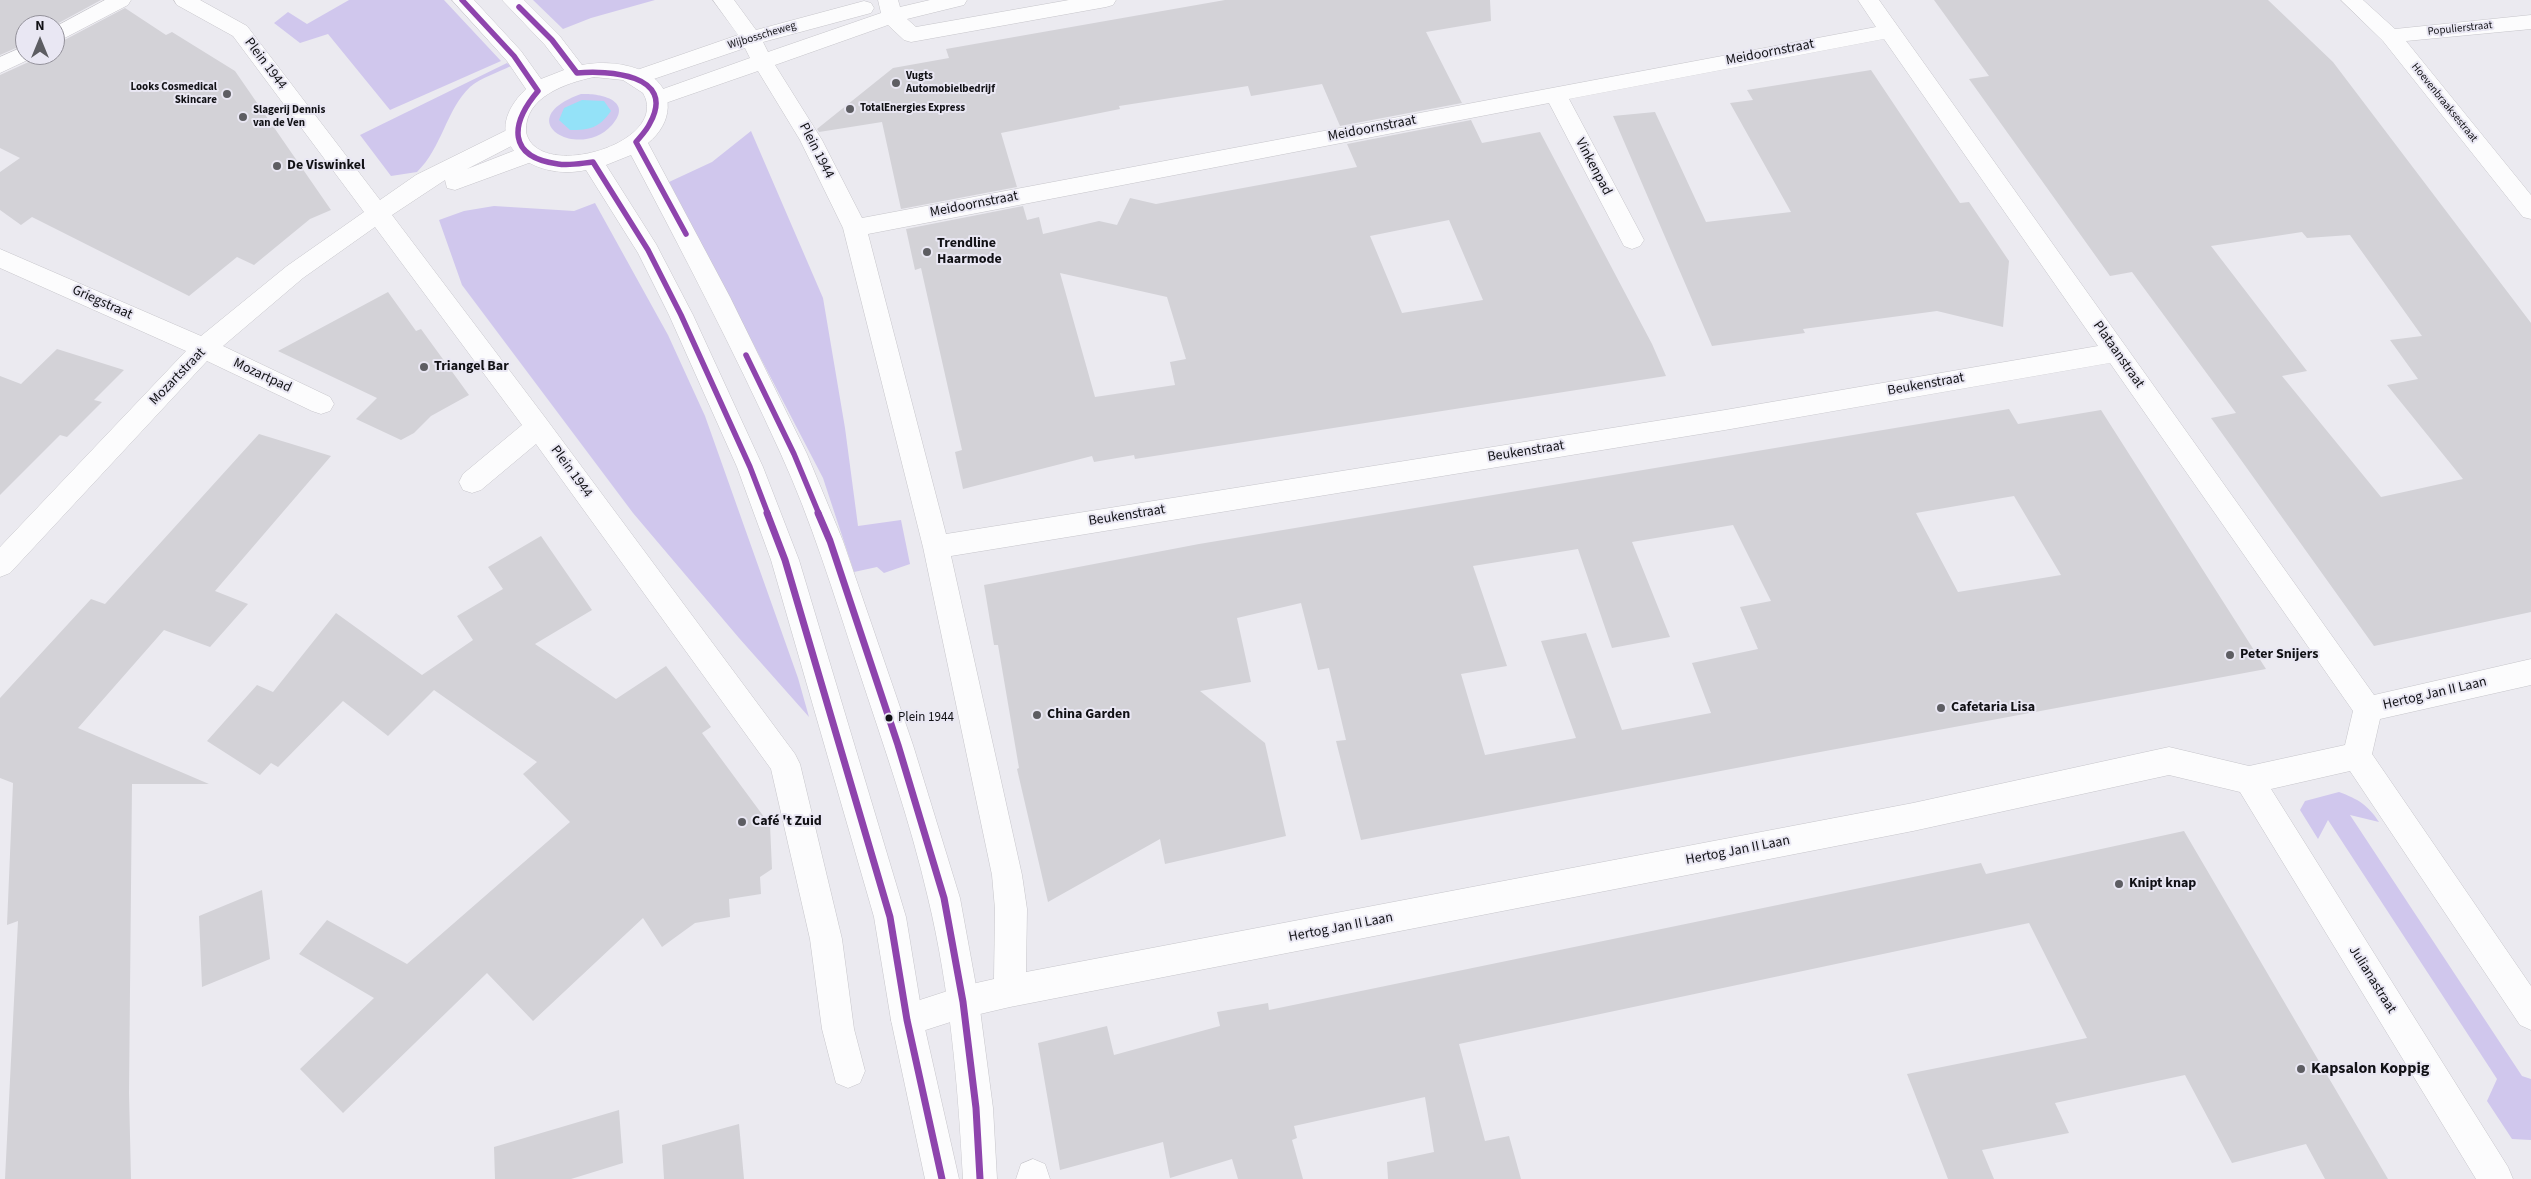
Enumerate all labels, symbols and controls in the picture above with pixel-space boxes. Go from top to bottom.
north arrow [15,15,65,65]
text: N [35,16,45,36]
street label: Wijbosscheweg [726,19,798,53]
street label: Populierstraat [2427,19,2493,39]
street label: Plein 1944 [240,35,290,93]
street label: Meidoornstraat [1724,36,1816,70]
street label: Hoevenbraaksestraat [2408,61,2480,145]
place label: Vugts Automobielbedrijf [906,70,995,96]
marker: Vugts Automobielbedrijf [890,77,902,89]
place label: Looks Cosmedical Skincare [130,81,217,107]
marker: Looks Cosmedical Skincare [221,88,233,100]
place label: TotalEnergies Express [860,102,965,116]
marker: TotalEnergies Express [844,103,856,115]
place label: Slagerij Dennis van de Ven [253,104,325,130]
marker: Slagerij Dennis van de Ven [237,111,249,123]
street label: Meidoornstraat [1326,112,1418,146]
street label: Plein 1944 [795,120,837,182]
street label: Vinkenpad [1571,136,1615,198]
place label: De Viswinkel [287,158,365,174]
marker: De Viswinkel [271,160,283,172]
street label: Meidoornstraat [928,188,1020,222]
place label: Trendline Haarmode [937,236,1002,268]
marker: Trendline Haarmode [921,246,933,258]
street label: Griegstraat [69,282,135,324]
street label: Plataanstraat [2089,318,2147,392]
street label: Mozartstraat [146,345,210,409]
street label: Mozartpad [230,355,294,397]
place label: Triangel Bar [434,359,509,375]
marker: Triangel Bar [418,361,430,373]
street label: Beukenstraat [1886,370,1966,400]
street label: Beukenstraat [1486,438,1566,466]
street label: Plein 1944 [547,443,595,501]
street label: Beukenstraat [1087,502,1167,530]
place label: Peter Snijers [2240,647,2318,663]
marker: Peter Snijers [2224,649,2236,661]
street label: Hertog Jan II Laan [2382,674,2488,714]
place label: Cafetaria Lisa [1951,700,2035,716]
marker: Cafetaria Lisa [1935,702,1947,714]
place label: China Garden [1047,707,1130,723]
marker: China Garden [1031,709,1043,721]
place label: Plein 1944 [898,710,954,726]
marker: Plein 1944 [884,713,894,723]
place label: Café 't Zuid [752,814,822,830]
marker: Café 't Zuid [736,816,748,828]
street label: Hertog Jan II Laan [1684,833,1792,869]
place label: Knipt knap [2129,876,2196,892]
marker: Knipt knap [2113,878,2125,890]
street label: Hertog Jan II Laan [1287,910,1395,946]
street label: Julianastraat [2345,943,2399,1017]
place label: Kapsalon Koppig [2311,1059,2429,1079]
marker: Kapsalon Koppig [2295,1063,2307,1075]

